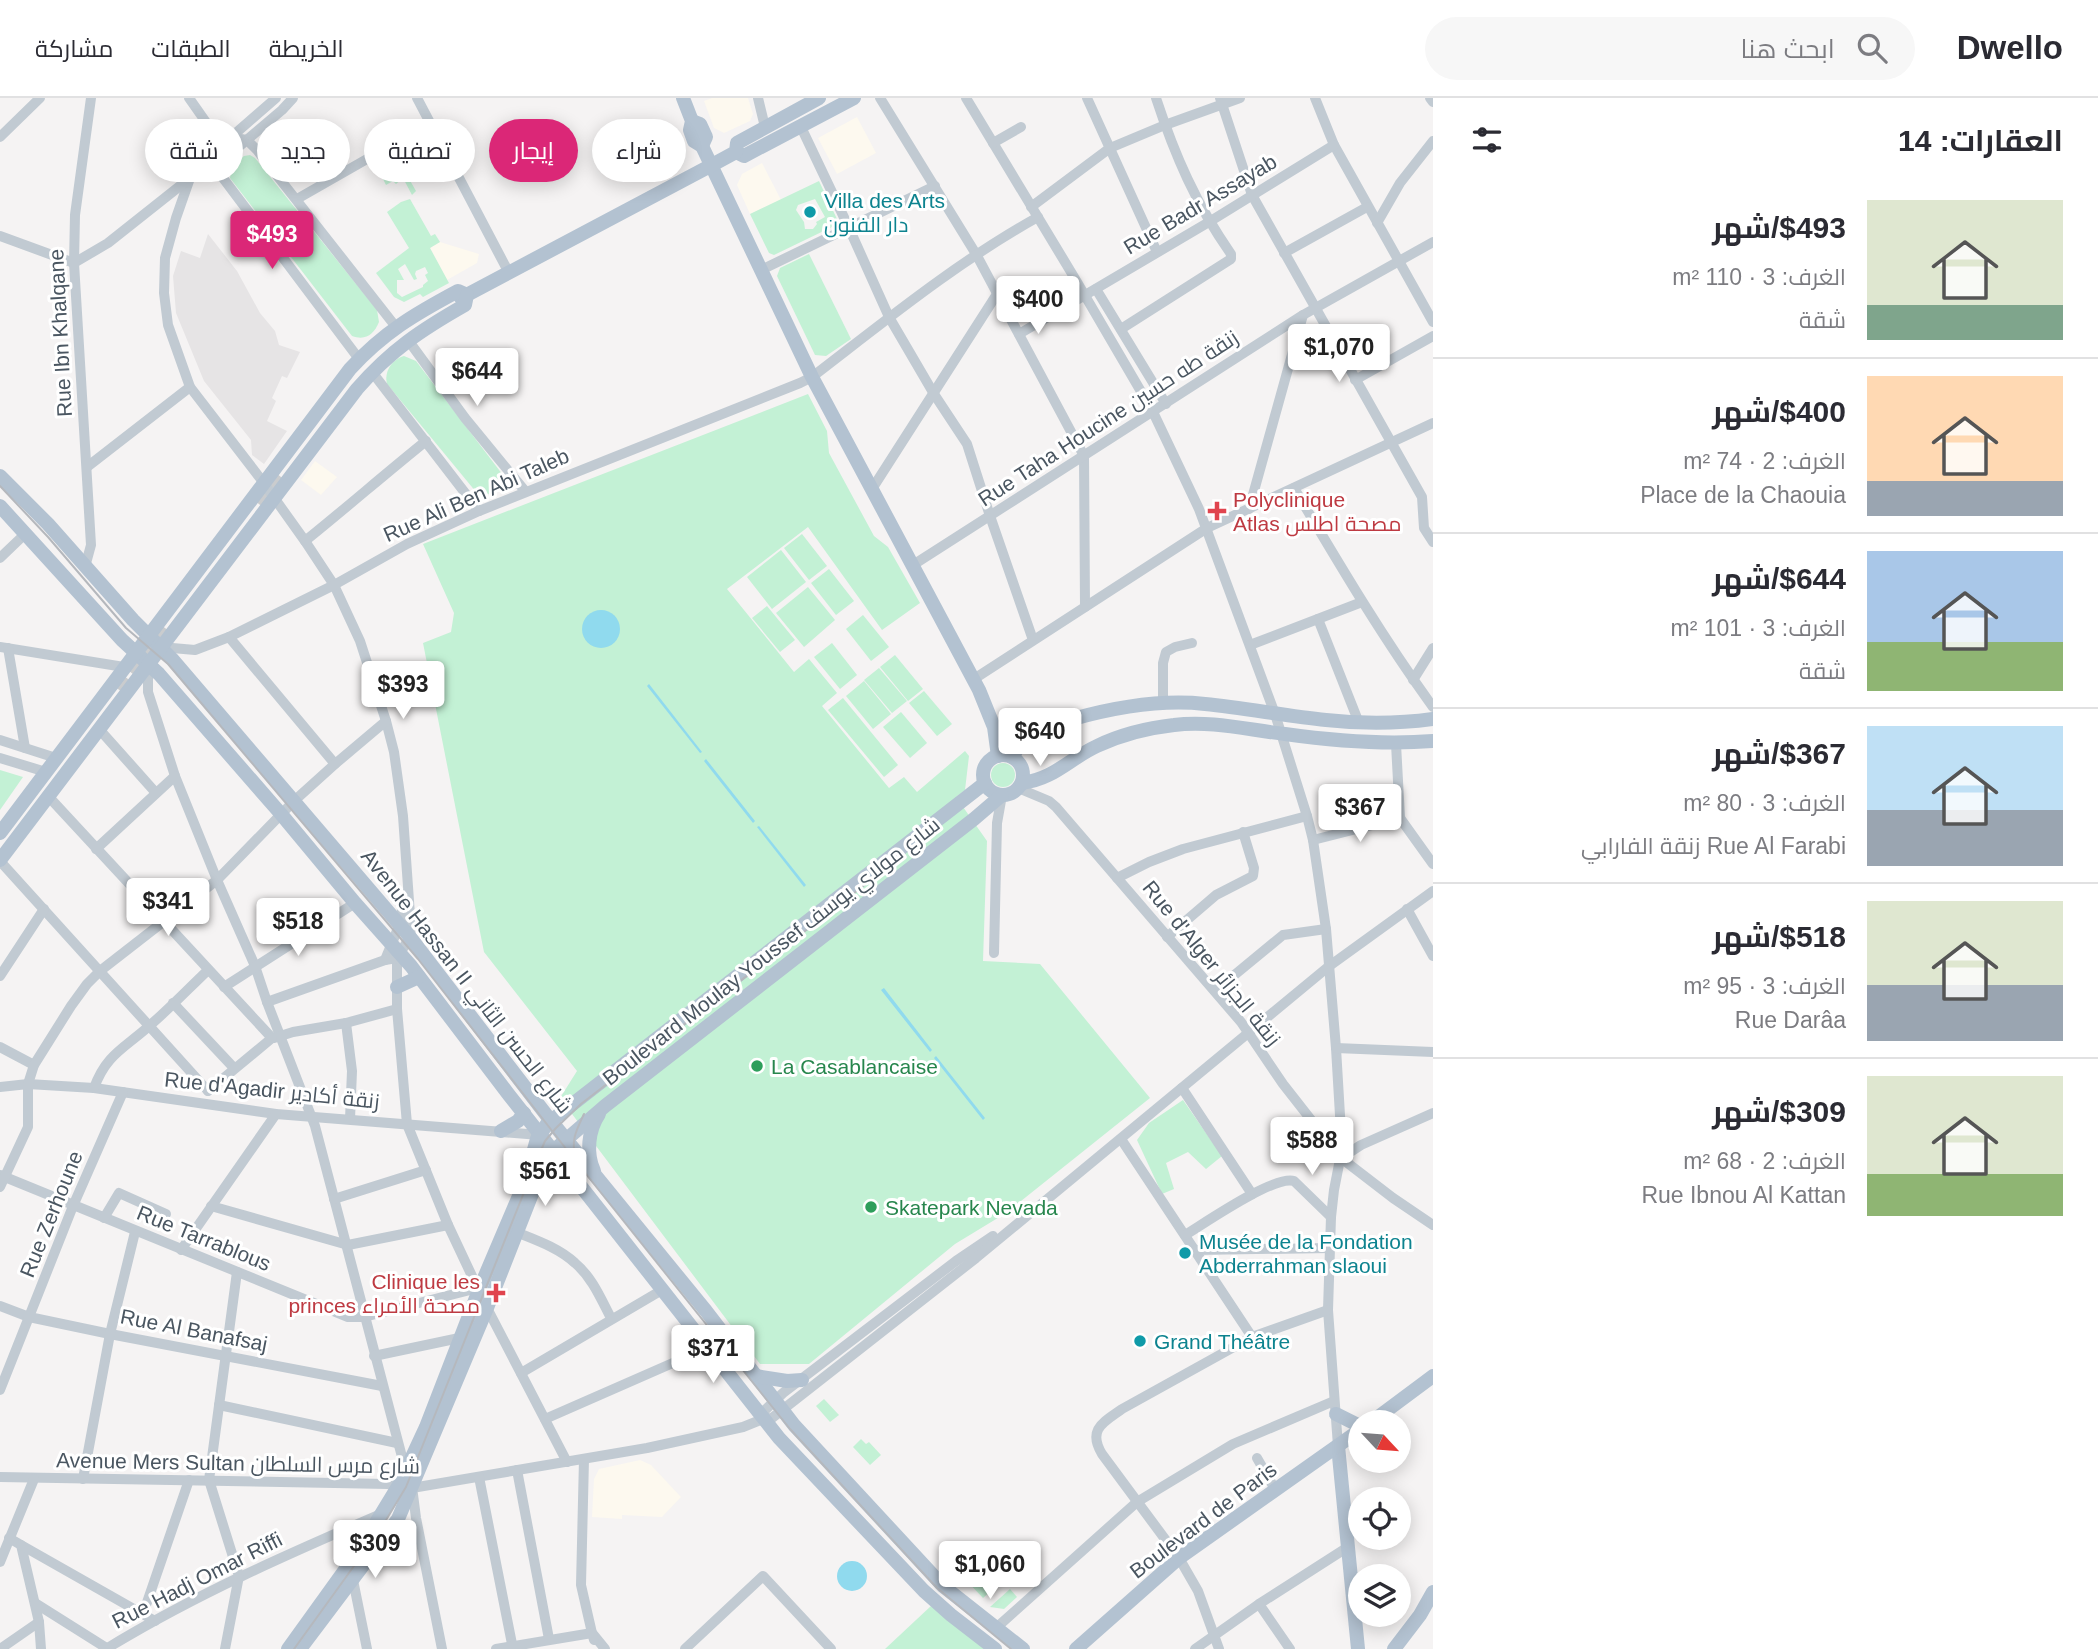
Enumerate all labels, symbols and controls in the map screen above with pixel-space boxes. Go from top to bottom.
search box [1425,17,1915,80]
icon: search [1853,29,1891,67]
text: Dwello [1957,29,2063,66]
text: ابحث هنا [1741,34,1835,64]
text: مشاركة [35,35,113,62]
text: الطبقات [151,35,231,62]
text: الخريطة [269,35,344,62]
chip: شقة [145,119,243,182]
chip: جديد [257,119,350,182]
chip: تصفية [364,119,475,182]
chip: إيجار [489,119,578,182]
chip: شراء [592,119,686,182]
icon: filters [1468,121,1506,159]
text: العقارات: 14 [1898,124,2063,157]
street label: Rue Badr Assayab [1120,149,1280,259]
place label: Villa des Arts دار الفنون [824,189,945,238]
marker: Villa des Arts دار الفنون [802,204,818,220]
text: $493/شهر [1712,211,1846,244]
pin: $493 [231,212,313,271]
text: $493 [246,221,298,247]
icon: home [1923,228,2007,312]
street label: Rue Ibn Khalqane [44,248,76,418]
text: الغرف: 3 · 110 m² [1672,264,1846,290]
pin: $400 [997,276,1079,336]
text: $400 [1012,286,1064,312]
text: شقة [1799,307,1846,333]
pin: $1,070 [1282,324,1396,384]
street label: Rue Taha Houcine زنقة طه حسين [974,325,1243,512]
text: $1,070 [1304,334,1374,360]
pin: $644 [436,348,518,408]
text: $644 [451,358,503,384]
text: $400/شهر [1712,395,1846,428]
icon: home [1923,404,2007,488]
street label: Rue Ali Ben Abi Taleb [380,444,572,546]
text: الغرف: 2 · 74 m² [1683,448,1846,474]
text: Place de la Chaouia [1640,482,1846,508]
place label: Polyclinique Atlas مصحة اطلس [1233,488,1401,537]
marker: Polyclinique Atlas مصحة اطلس [1207,501,1227,521]
text: $644/شهر [1712,562,1846,595]
icon: home [1923,579,2007,663]
text: الغرف: 3 · 101 m² [1671,615,1846,641]
text: شقة [1799,658,1846,684]
pin: $393 [362,662,444,721]
text: $393 [377,671,429,697]
pin: $640 [999,708,1081,768]
text: $640 [1014,718,1066,744]
text: $367/شهر [1712,737,1846,770]
icon: home [1923,754,2007,838]
pin: $367 [1319,784,1401,844]
text: الغرف: 3 · 80 m² [1683,790,1846,816]
text: $367 [1334,794,1386,820]
street label: Boulevard Moulay Youssef شارع مولاي يوسف [598,812,947,1094]
text: Rue Al Farabi زنقة الفارابي [1581,833,1846,859]
street label: Avenue Hassan II شارع الحسن الثاني [353,845,577,1120]
street label: Rue d'Alger زنقة الجزائر [1138,876,1286,1051]
pin: $341 [127,878,209,938]
text: $341 [142,888,194,914]
pin: $518 [257,898,339,958]
text: $518 [272,908,324,934]
text: $518/شهر [1712,920,1846,953]
icon: home [1923,929,2007,1013]
text: الغرف: 3 · 95 m² [1683,973,1846,999]
text: Rue Darâa [1735,1007,1846,1033]
place label: La Casablancaise [771,1055,938,1078]
marker: La Casablancaise [749,1058,765,1074]
street label: Rue d'Agadir زنقة أكادير [163,1066,381,1114]
text: $309/شهر [1712,1095,1846,1128]
icon: home [1923,1104,2007,1188]
pin: $588 [1271,1118,1353,1177]
text: $588 [1286,1127,1338,1153]
street label: Rue Zerhoune [15,1147,87,1281]
pin: $561 [504,1148,586,1208]
text: الغرف: 2 · 68 m² [1683,1148,1846,1174]
text: $561 [519,1158,571,1184]
text: Rue Ibnou Al Kattan [1641,1182,1846,1208]
place label: Skatepark Nevada [885,1196,1058,1219]
marker: Skatepark Nevada [863,1199,879,1215]
street label: Rue Tarrablous [134,1201,274,1275]
place label: Musée de la Fondation Abderrahman slaoui [1199,1230,1413,1277]
marker: Musée de la Fondation Abderrahman slaoui [1177,1245,1193,1261]
place label: Clinique les princes مصحة الأمراء [288,1270,480,1318]
marker: Clinique les princes مصحة الأمراء [486,1283,506,1303]
street label: Rue Al Banafsaj [118,1304,270,1356]
pin: $371 [672,1326,754,1385]
place label: Grand Théâtre [1154,1330,1290,1353]
marker: Grand Théâtre [1132,1333,1148,1349]
text: $371 [687,1335,739,1361]
north arrow [1348,1410,1410,1474]
map controls [1348,1410,1411,1627]
street label: Avenue Mers Sultan شارع مرس السلطان [56,1448,420,1481]
street label: Boulevard de Paris [1125,1457,1281,1583]
button: locate [1348,1487,1411,1550]
pin: $309 [334,1520,416,1580]
street label: Rue Hadj Omar Riffi [108,1527,286,1633]
text: $309 [349,1530,401,1556]
pin: $1,060 [933,1542,1047,1601]
text: $1,060 [955,1551,1025,1577]
button: layers [1348,1564,1411,1627]

